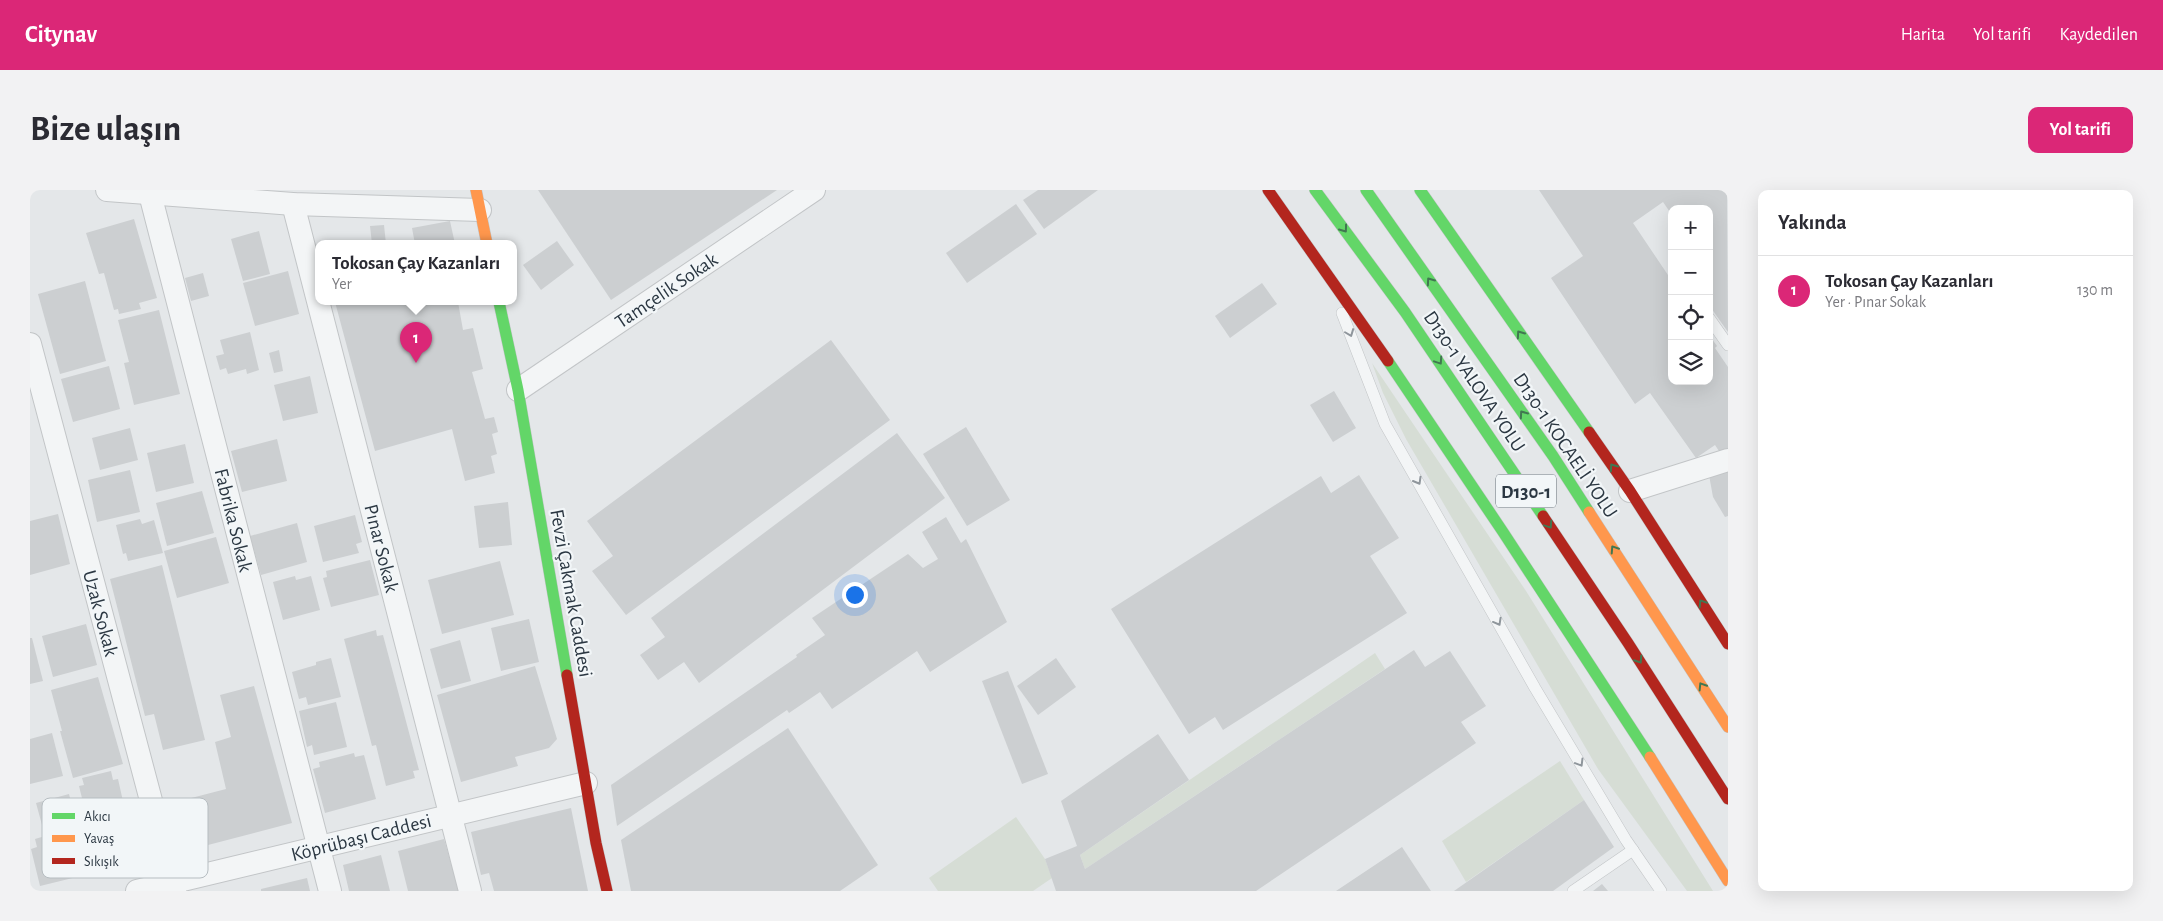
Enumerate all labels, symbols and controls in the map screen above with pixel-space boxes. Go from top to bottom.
text: Citynav [25,23,97,47]
text: Harita [1901,26,1945,44]
text: Yol tarifi [1973,26,2031,44]
text: Kaydedilen [2059,26,2138,44]
button: Yol tarifi [2028,107,2133,153]
text: Bize ulaşın [30,112,181,147]
map controls [1668,205,1713,385]
button: + [1668,205,1713,250]
text: Yakında [1778,212,1847,233]
one-way arrow [1338,223,1347,233]
popup [315,240,517,305]
street label: Tamçelik Sokak [612,249,721,332]
button: − [1668,250,1713,295]
text: Tokosan Çay Kazanları [332,254,500,273]
text: Tokosan Çay Kazanları [1825,272,1993,291]
text: Yer [332,276,352,292]
one-way arrow [1427,277,1436,287]
text: 1 [1791,282,1797,298]
text: 130 m [2077,282,2113,298]
text: Yer · Pınar Sokak [1825,294,1926,310]
button: locate [1668,295,1713,340]
street label: D130-1 YALOVA YOLU [1420,307,1529,456]
pin: 1 [400,322,432,363]
one-way arrow [1344,329,1354,337]
one-way arrow [1517,330,1526,340]
button: layers [1668,340,1713,385]
one-way arrow [1433,356,1442,365]
street label: D130-1 KOCAELİ YOLU [1508,368,1624,522]
one-way arrow [1520,410,1529,420]
one-way arrow [1610,463,1619,473]
street label: Fabrika Sokak [211,466,256,574]
road number: D130-1 [1496,474,1556,508]
one-way arrow [1412,475,1422,484]
street label: Pınar Sokak [360,502,402,594]
street label: Fevzi Çakmak Caddesi [546,508,596,679]
one-way arrow [1543,519,1552,529]
one-way arrow [1611,545,1620,555]
street label: Uzak Sokak [79,568,121,659]
your location [842,582,868,608]
one-way arrow [1698,600,1708,609]
one-way arrow [1492,617,1502,626]
one-way arrow [1633,655,1643,664]
one-way arrow [1699,682,1708,691]
one-way arrow [1573,757,1583,766]
legend [42,798,208,878]
text: Akıcı [84,810,111,824]
street label: Köprübaşı Caddesi [289,811,433,865]
text: Yavaş [84,832,114,846]
text: Sıkışık [84,855,119,869]

